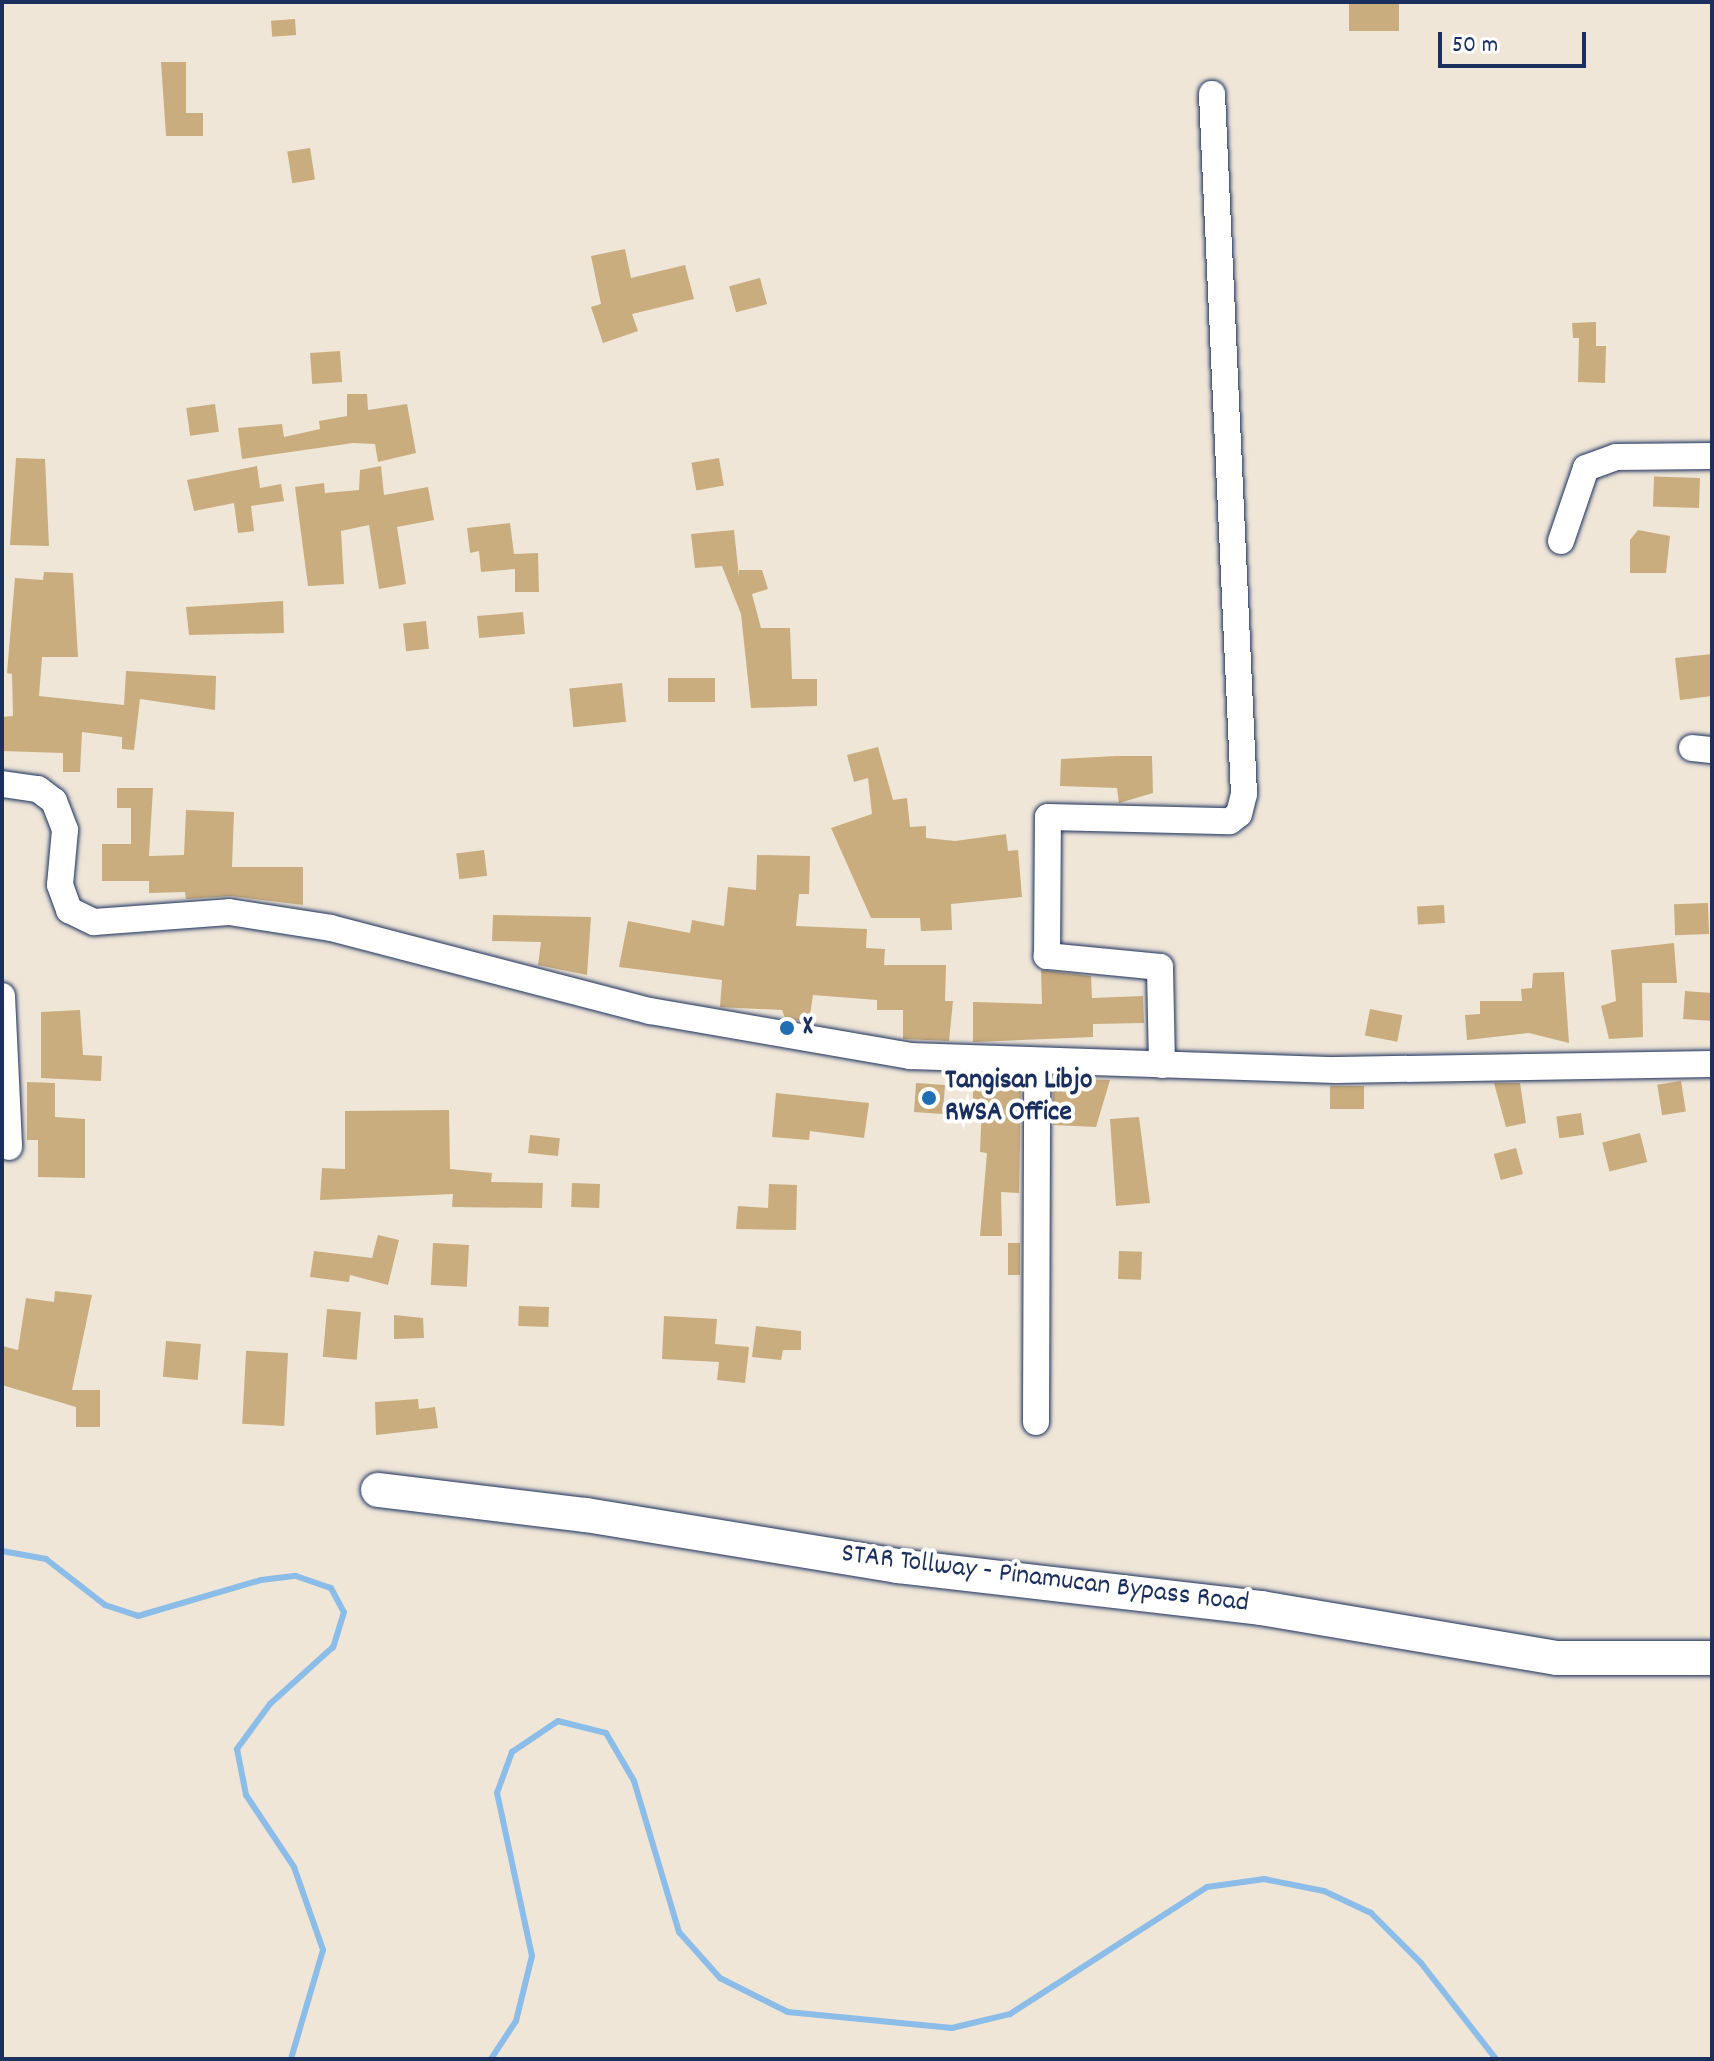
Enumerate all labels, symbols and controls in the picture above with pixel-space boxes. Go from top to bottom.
scale bar [1442,16,1590,66]
text: 50 m [1452,29,1498,63]
place label: X [803,1011,813,1045]
marker: X [778,1019,796,1037]
place label: Tangisan Libjo RWSA Office [945,1065,1092,1131]
marker: Tangisan Libjo RWSA Office [920,1089,938,1107]
street label: STAR Tollway - Pinamucan Bypass Road [839,1538,1251,1622]

